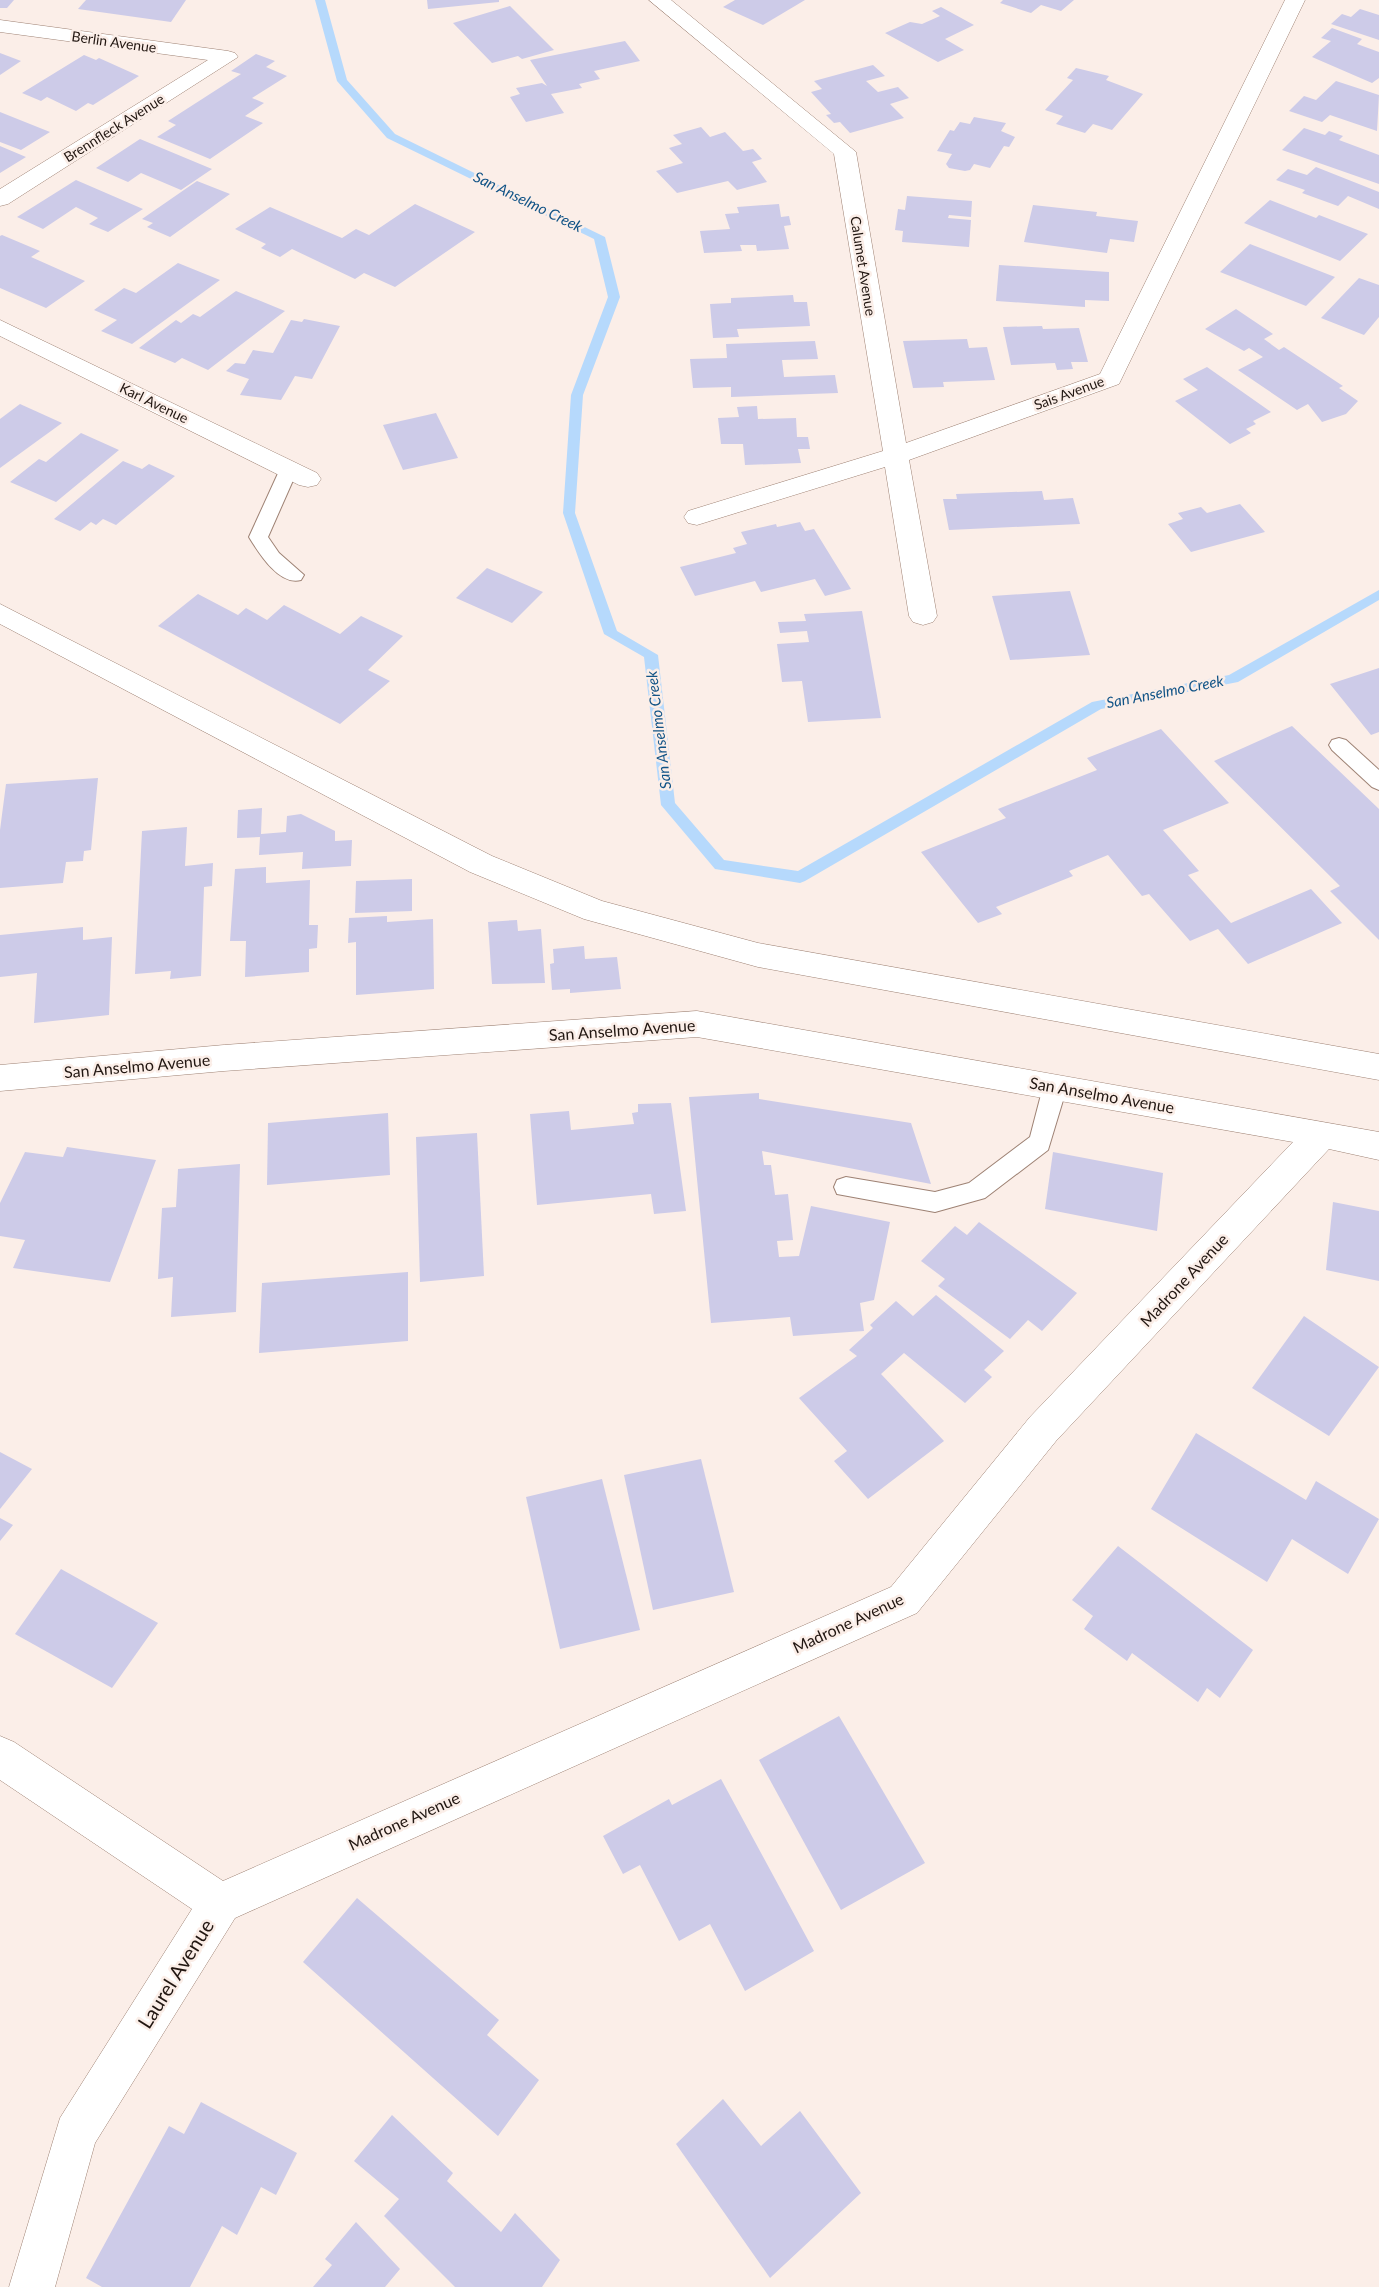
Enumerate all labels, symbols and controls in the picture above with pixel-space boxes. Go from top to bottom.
street label: Berlin Avenue [71,27,158,56]
street label: Brennfleck Avenue [60,90,167,165]
water label: San Anselmo Creek [471,167,587,236]
street label: Calumet Avenue [847,215,880,317]
street label: Sais Avenue [1031,372,1106,413]
street label: Karl Avenue [117,379,191,426]
water label: San Anselmo Creek [642,669,674,790]
water label: San Anselmo Creek [1105,671,1226,711]
street label: San Anselmo Avenue [548,1015,696,1044]
street label: San Anselmo Avenue [63,1050,211,1081]
street label: San Anselmo Avenue [1028,1072,1176,1117]
street label: Madrone Avenue [1136,1229,1232,1330]
street label: Madrone Avenue [789,1589,906,1657]
street label: Madrone Avenue [345,1787,462,1854]
street label: Laurel Avenue [132,1914,218,2032]

